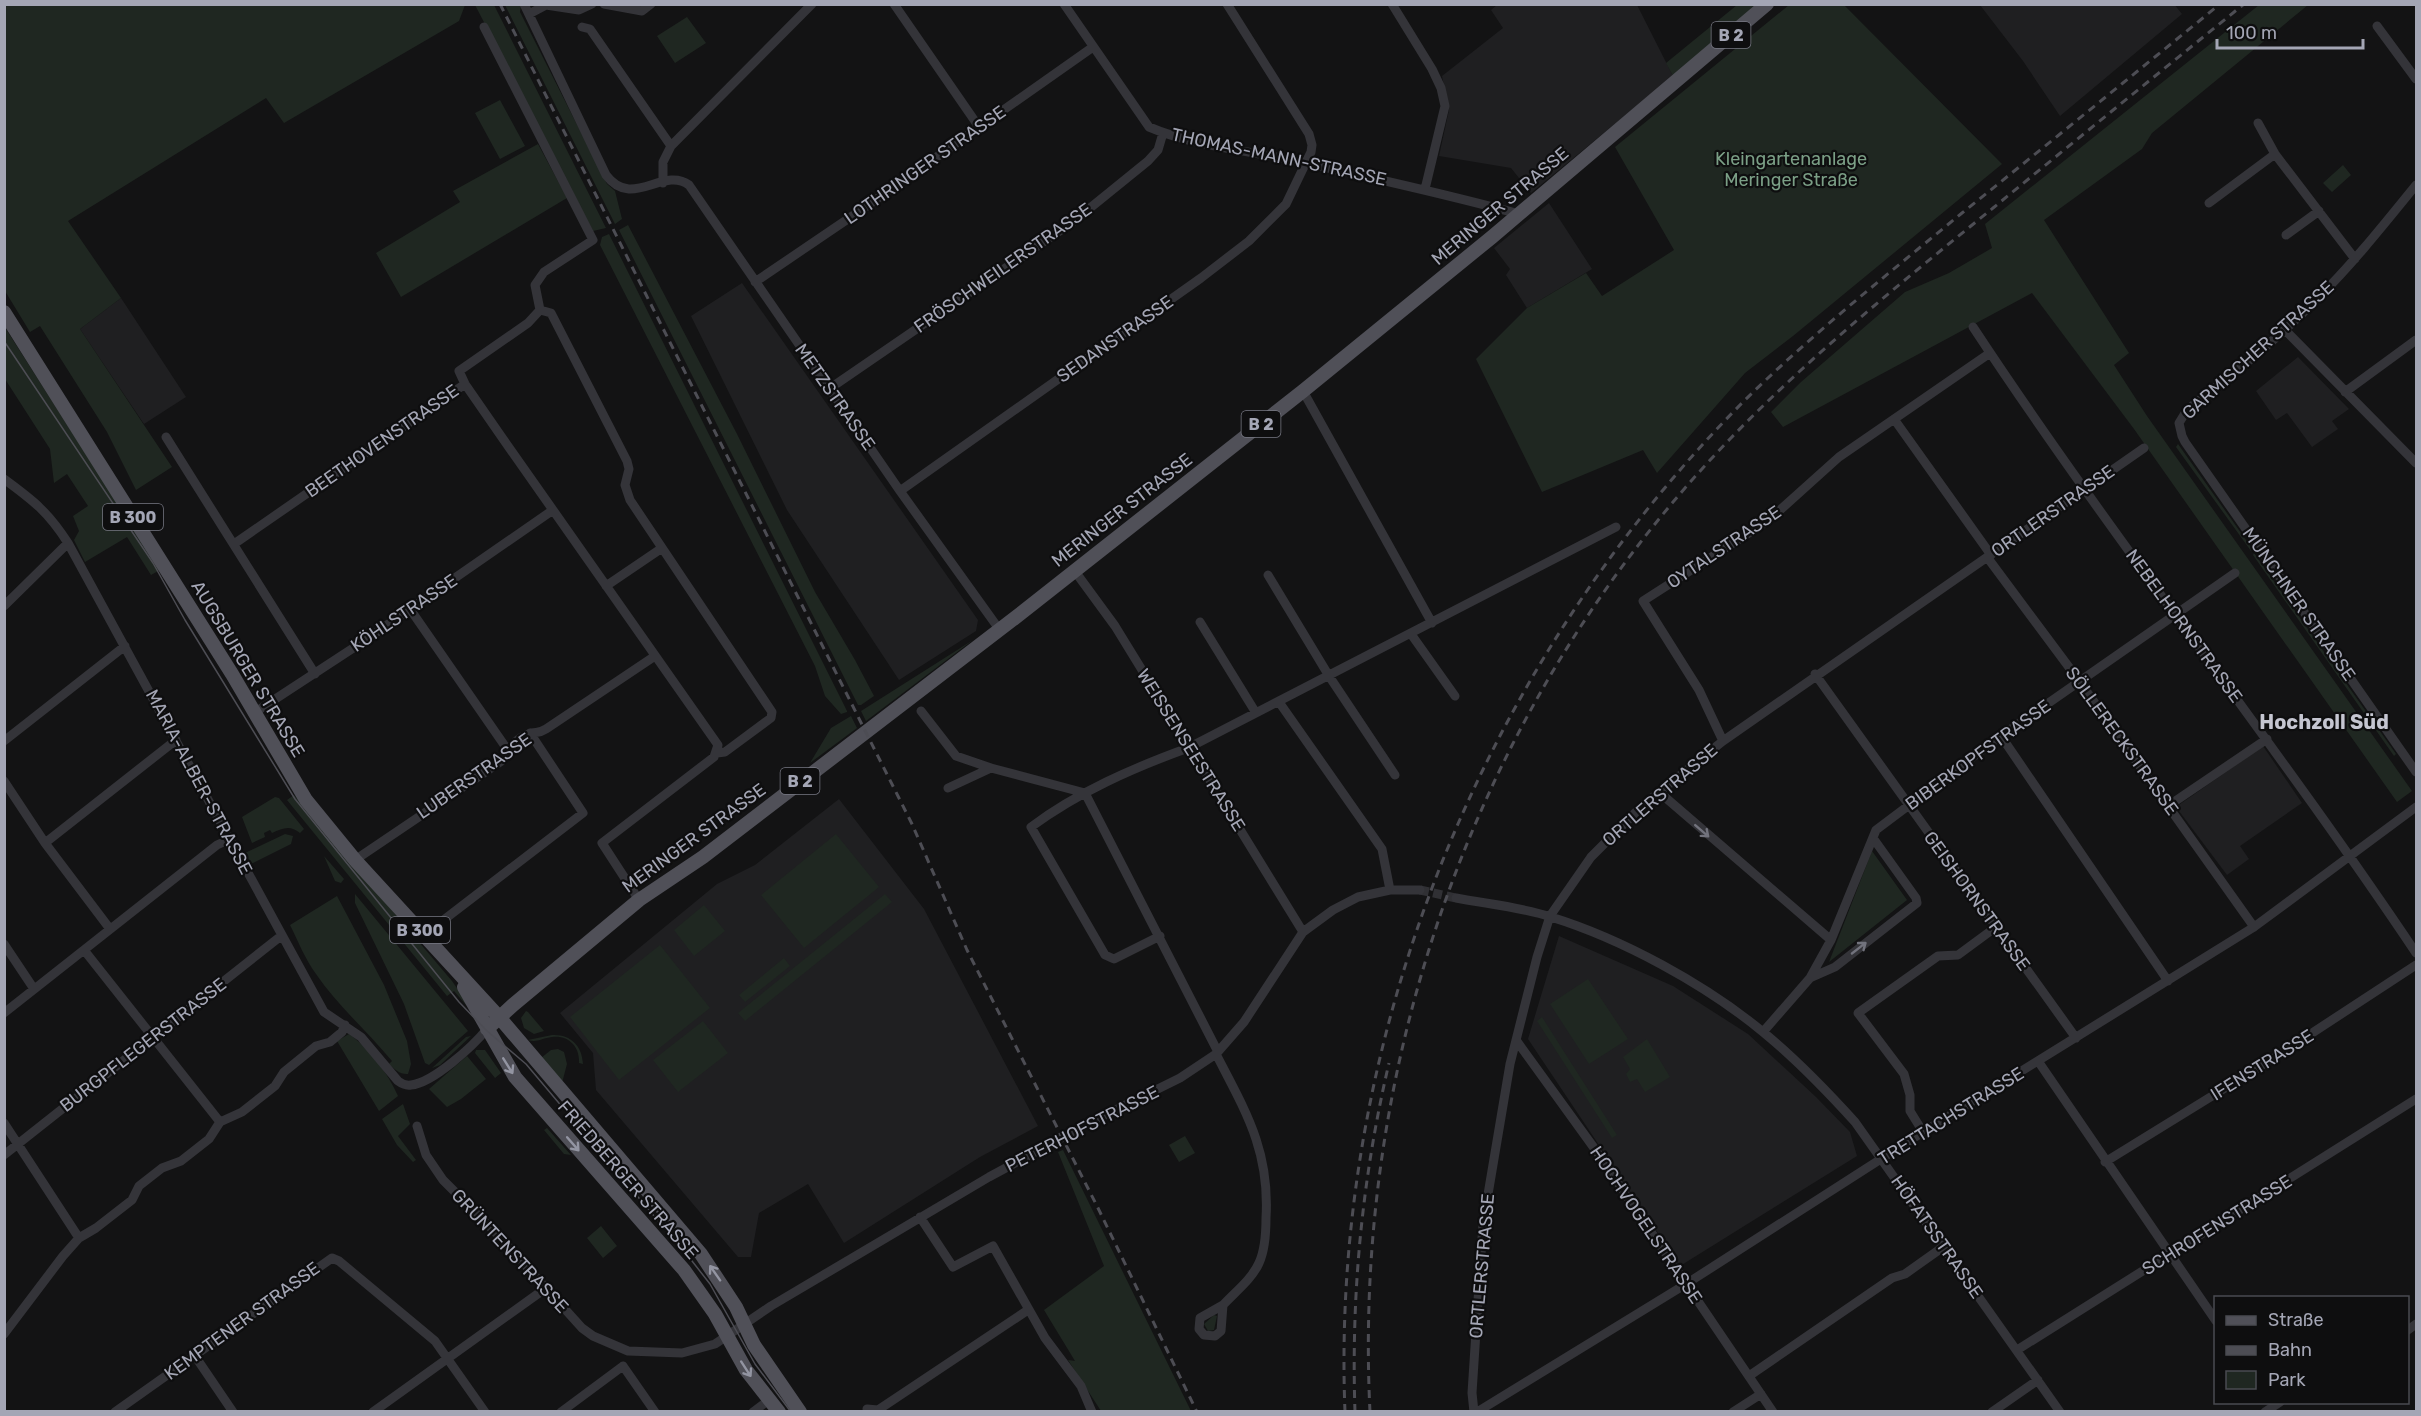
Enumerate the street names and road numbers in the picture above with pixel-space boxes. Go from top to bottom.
road number: B 2 [1712,22,1750,48]
street label: LOTHRINGER STRASSE [840,101,1010,229]
street label: THOMAS-MANN-STRASSE [1169,123,1389,191]
street label: MERINGER STRASSE [1427,142,1573,270]
street label: FRÖSCHWEILERSTRASSE [910,198,1096,338]
street label: GARMISCHER STRASSE [2178,276,2338,424]
street label: SEDANSTRASSE [1052,291,1178,387]
street label: METZSTRASSE [790,340,880,454]
street label: BEETHOVENSTRASSE [301,380,463,502]
road number: B 2 [1242,411,1280,437]
street label: MERINGER STRASSE [1047,448,1197,572]
street label: ORTLERSTRASSE [1987,460,2119,562]
street label: OYTALSTRASSE [1663,501,1785,593]
road number: B 300 [103,504,163,530]
street label: MÜNCHNER STRASSE [2238,523,2360,685]
street label: NEBELHORNSTRASSE [2121,545,2247,707]
street label: KÖHLSTRASSE [347,569,461,657]
street label: AUGSBURGER STRASSE [187,577,309,761]
street label: SÖLLERECKSTRASSE [2061,662,2183,820]
street label: WEISSENSEESTRASSE [1132,665,1250,835]
street label: MARIA-ALBER-STRASSE [141,686,257,878]
street label: BIBERKOPFSTRASSE [1901,695,2055,815]
street label: LUBERSTRASSE [412,728,536,824]
street label: ORTLERSTRASSE [1598,739,1722,851]
road number: B 2 [780,768,820,794]
street label: MERINGER STRASSE [618,778,770,898]
street label: GEISHORNSTRASSE [1919,827,2035,975]
road number: B 300 [390,917,450,943]
street label: BURGPFLEGERSTRASSE [55,973,231,1117]
street label: IFENSTRASSE [2206,1025,2318,1105]
street label: TRETTACHSTRASSE [1874,1062,2028,1170]
street label: PETERHOFSTRASSE [1002,1081,1162,1177]
street label: FRIEDBERGER STRASSE [553,1096,703,1264]
street label: HOCHVOGELSTRASSE [1585,1142,1707,1308]
street label: SCHROFENSTRASSE [2138,1170,2296,1280]
street label: HÖFATSSTRASSE [1886,1171,1988,1303]
street label: GRÜNTENSTRASSE [447,1184,573,1318]
street label: ORTLERSTRASSE [1465,1193,1499,1339]
street label: KEMPTENER STRASSE [160,1257,324,1385]

